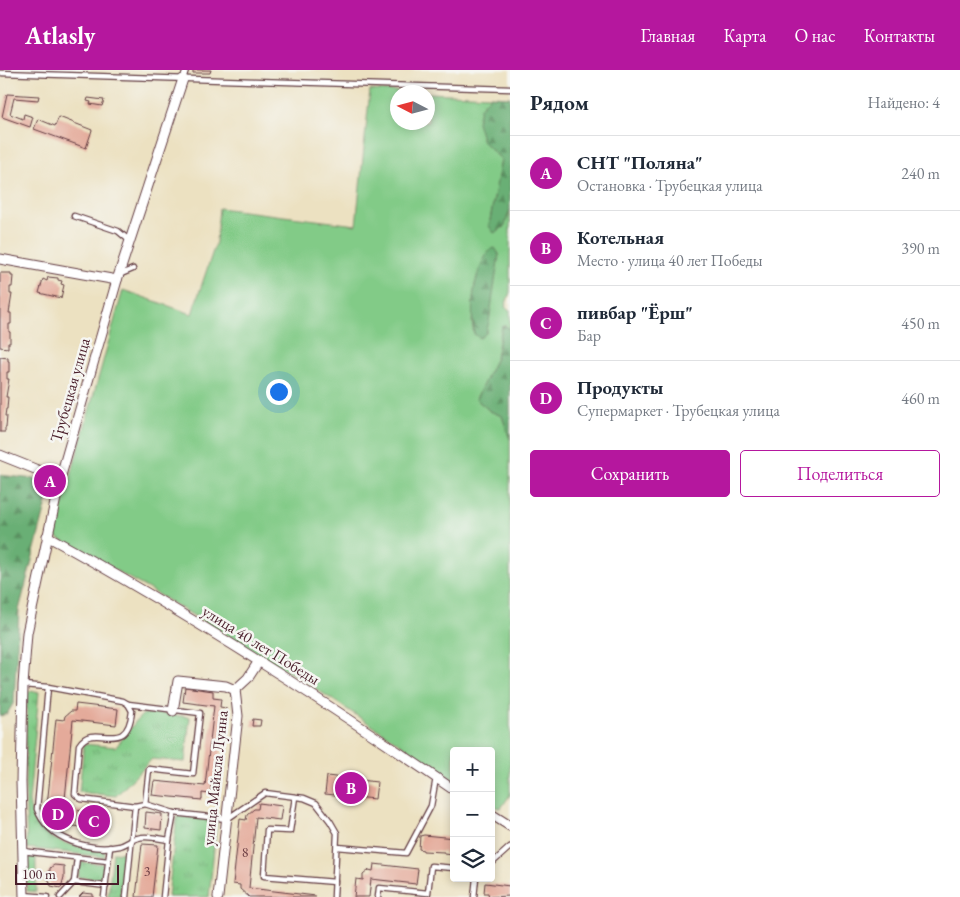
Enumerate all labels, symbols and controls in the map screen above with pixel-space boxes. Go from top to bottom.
text: Atlasly [25,20,95,51]
text: Главная [641,24,695,47]
text: Карта [723,24,766,47]
text: О нас [794,24,836,47]
text: Контакты [864,24,935,47]
north arrow [390,85,435,130]
text: Рядом [530,89,589,116]
text: Найдено: 4 [868,92,940,113]
text: СНТ "Поляна" [577,150,703,175]
text: A [540,163,552,184]
text: 240 m [901,163,940,184]
text: Остановка · Трубецкая улица [577,175,763,196]
text: Котельная [577,225,664,250]
text: B [541,238,551,259]
text: 390 m [901,238,940,259]
text: Место · улица 40 лет Победы [577,250,763,271]
text: пивбар "Ёрш" [577,300,693,325]
text: C [540,313,552,334]
text: 450 m [901,313,940,334]
text: Бар [577,325,601,346]
street label: Трубецкая улица [45,335,95,445]
text: Продукты [577,375,663,400]
your location [266,379,292,405]
text: D [540,388,552,409]
text: 460 m [901,388,940,409]
text: Супермаркет · Трубецкая улица [577,400,780,421]
button: Сохранить [530,450,730,497]
button: Поделиться [740,450,940,497]
pin: A [34,462,66,500]
street label: улица 40 лет Победы [198,600,324,690]
street label: улица Майкла Лунна [197,709,233,847]
map controls [450,747,495,882]
button: + [450,747,495,792]
pin: B [335,769,367,807]
button: − [450,792,495,837]
pin: D [42,795,74,833]
pin: C [78,802,110,840]
button: layers [450,837,495,882]
house number: 8 [242,843,249,861]
scale bar [15,862,119,885]
house number: 3 [144,862,151,880]
text: 100 m [22,865,56,883]

